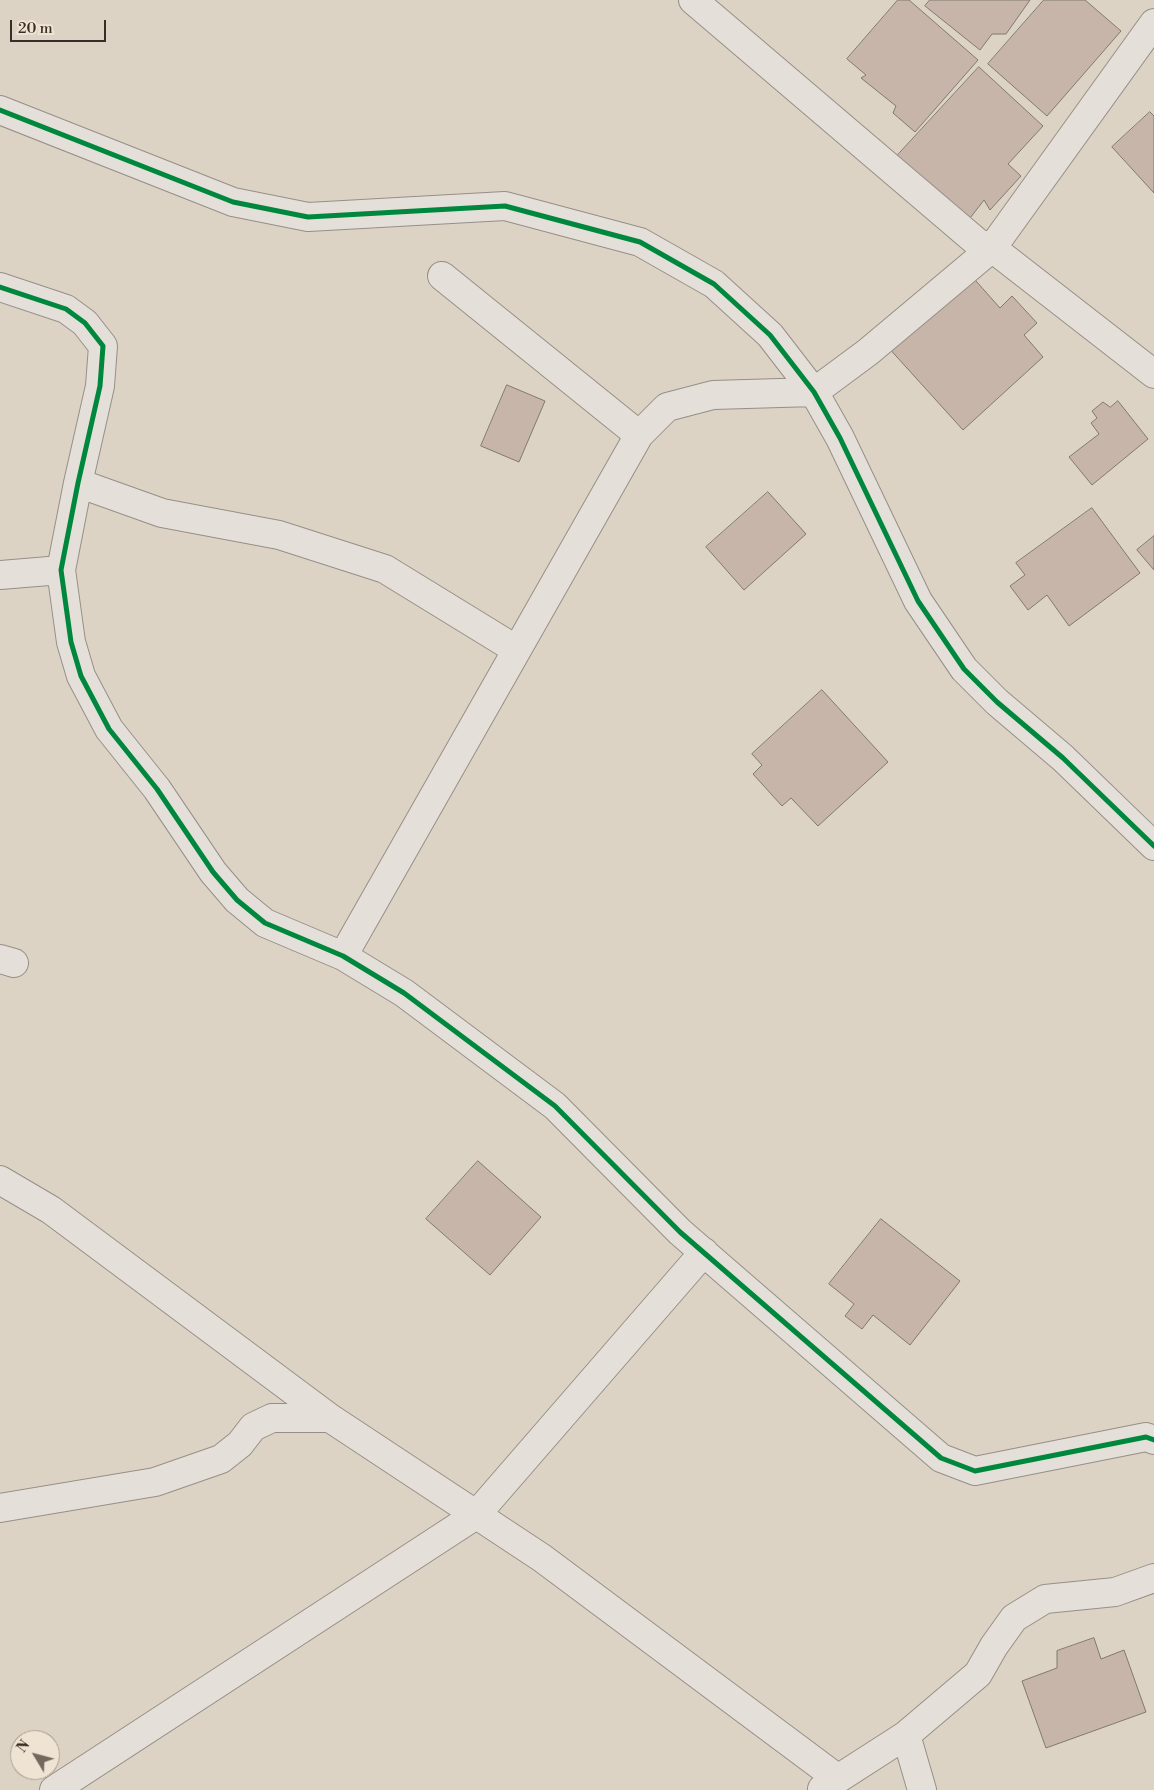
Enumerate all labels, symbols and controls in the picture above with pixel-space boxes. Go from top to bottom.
scale bar [12,10,109,42]
text: 20 m [18,19,53,38]
north arrow [10,1730,60,1780]
text: N [13,1737,34,1756]

